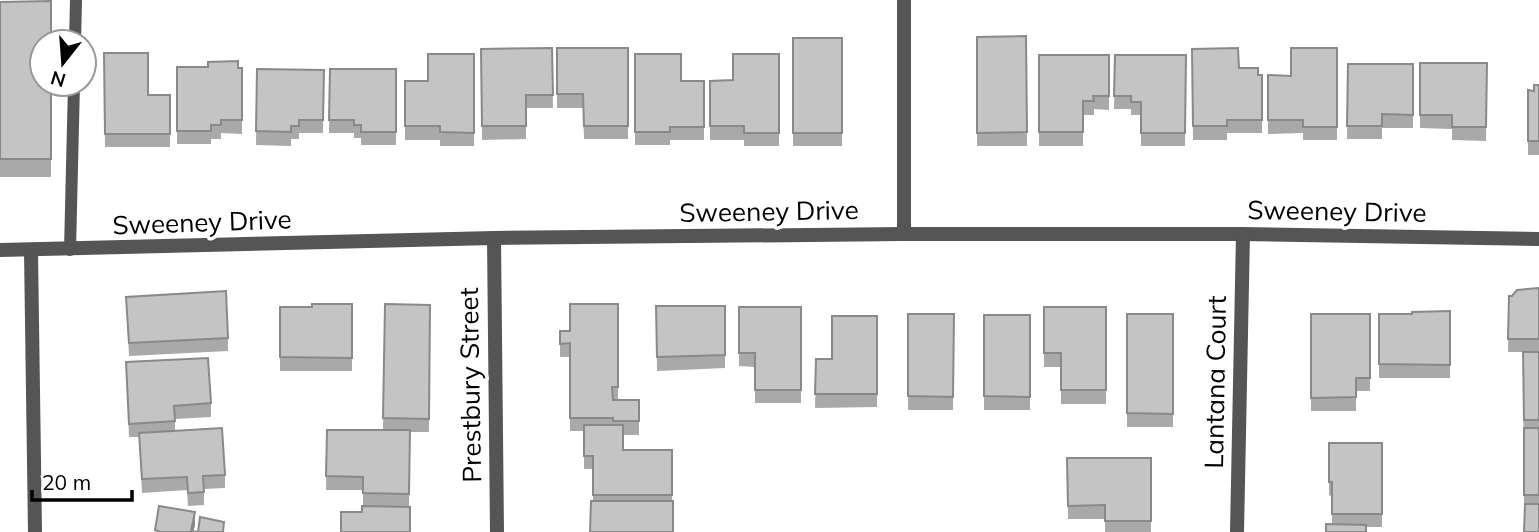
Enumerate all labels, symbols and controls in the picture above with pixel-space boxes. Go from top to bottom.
north arrow [28,28,98,98]
text: N [48,66,68,93]
street label: Sweeney Drive [679,193,859,229]
street label: Sweeney Drive [1247,193,1427,229]
street label: Sweeney Drive [112,202,292,242]
street label: Prestbury Street [452,287,488,483]
street label: Lantana Court [1197,295,1233,469]
scale bar [32,458,131,502]
text: 20 m [42,469,91,495]

